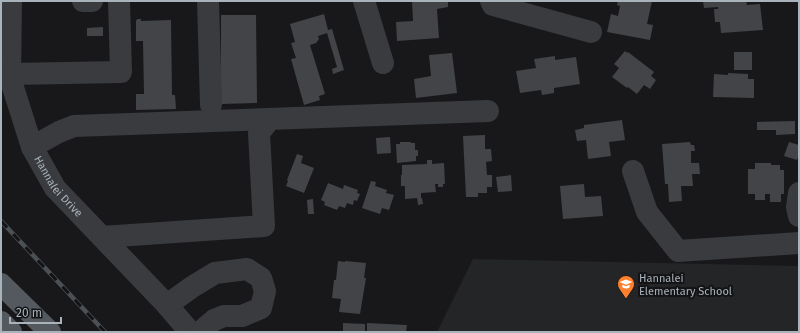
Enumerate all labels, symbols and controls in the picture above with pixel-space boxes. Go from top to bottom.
street label: Hannalei Drive [31,154,85,220]
place label: Hannalei Elementary School [639,272,732,298]
school or university icon: Hannalei Elementary School [616,274,636,299]
scale bar [10,299,61,325]
text: 20 m [16,306,42,320]

